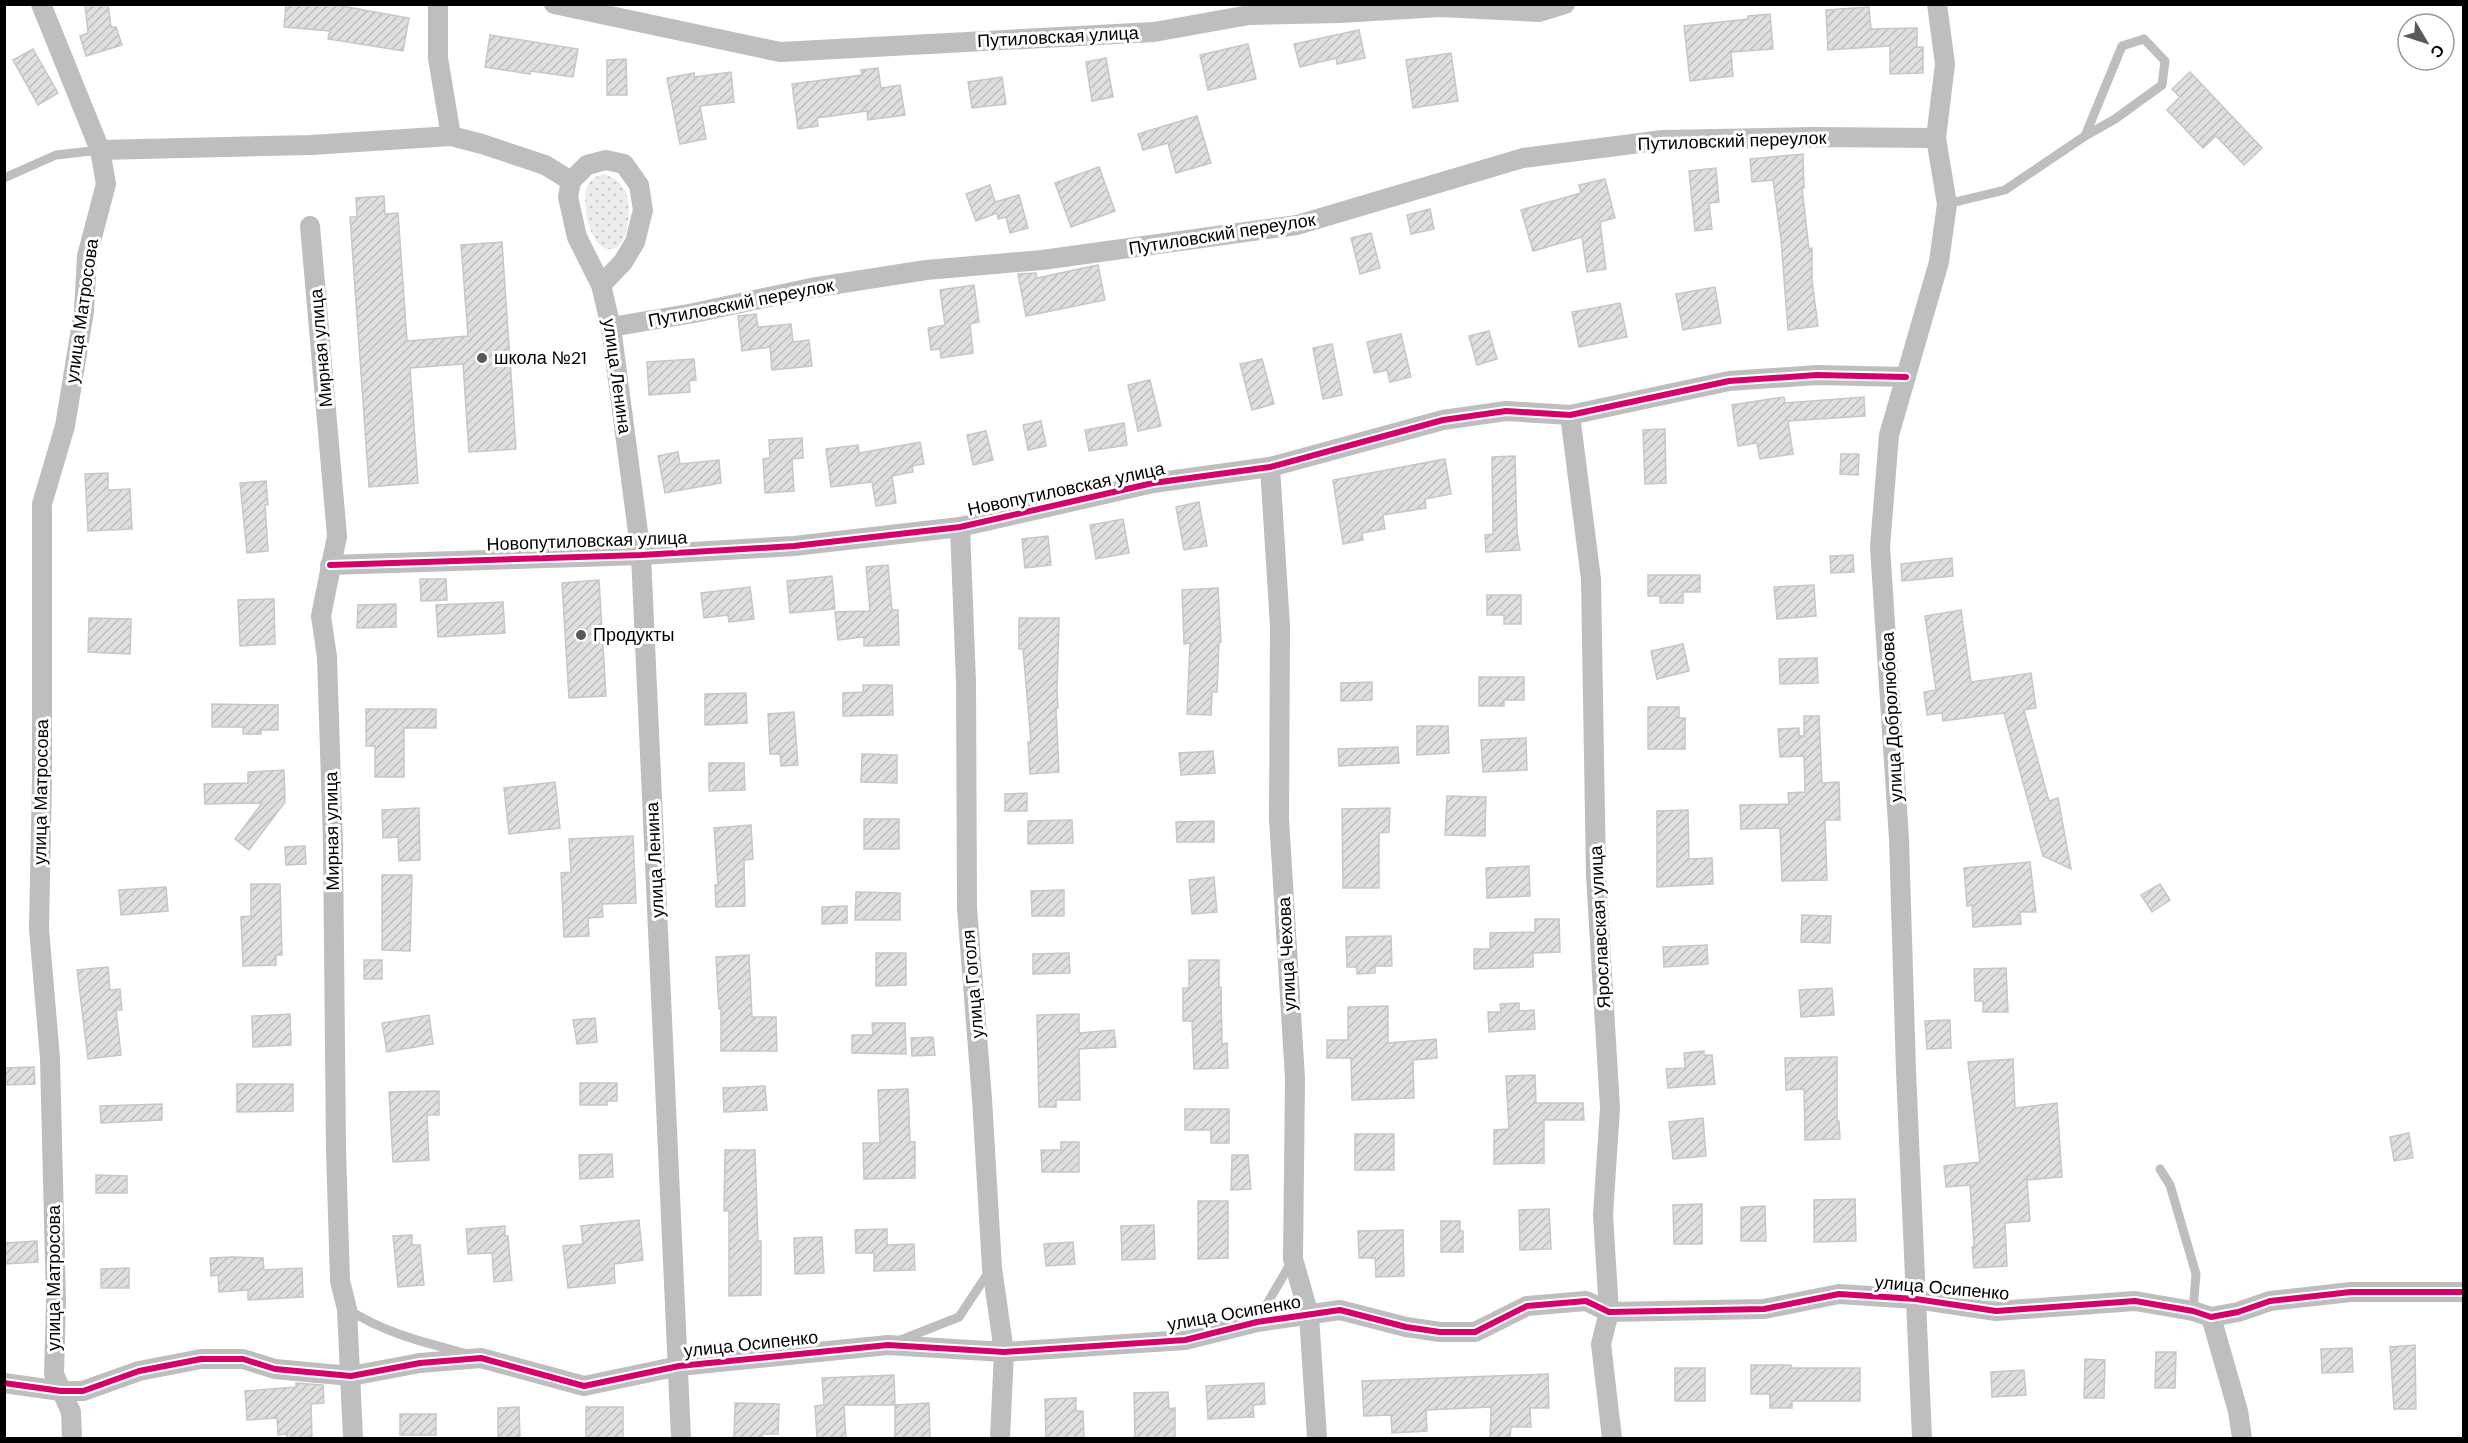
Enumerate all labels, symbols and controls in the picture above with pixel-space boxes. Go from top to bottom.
north arrow [2396,12,2456,72]
street label: Путиловская улица [977,21,1140,53]
text: С [2425,40,2449,63]
street label: Путиловский переулок [1637,126,1827,156]
street label: Путиловский переулок [1127,207,1317,261]
street label: улица Матросова [60,236,104,385]
street label: Путиловский переулок [646,273,836,333]
street label: Мирная улица [304,287,338,408]
street label: улица Ленина [597,317,637,436]
place label: школа №21 [494,346,587,370]
marker: школа №21 [475,351,489,365]
street label: Новопутиловская улица [965,456,1168,522]
street label: Новопутиловская улица [486,525,689,556]
place label: Продукты [593,623,674,647]
marker: Продукты [574,628,588,642]
street label: улица Добролюбова [1876,630,1908,803]
street label: улица Матросова [28,718,54,865]
street label: Мирная улица [319,770,345,891]
street label: улица Ленина [640,800,670,919]
street label: Ярославская улица [1584,844,1616,1009]
street label: улица Чехова [1272,895,1302,1012]
street label: улица Гоголя [956,929,990,1039]
street label: улица Матросова [42,1204,66,1351]
street label: улица Осипенко [1874,1270,2010,1306]
street label: улица Осипенко [1165,1289,1303,1337]
street label: улица Осипенко [683,1325,819,1363]

